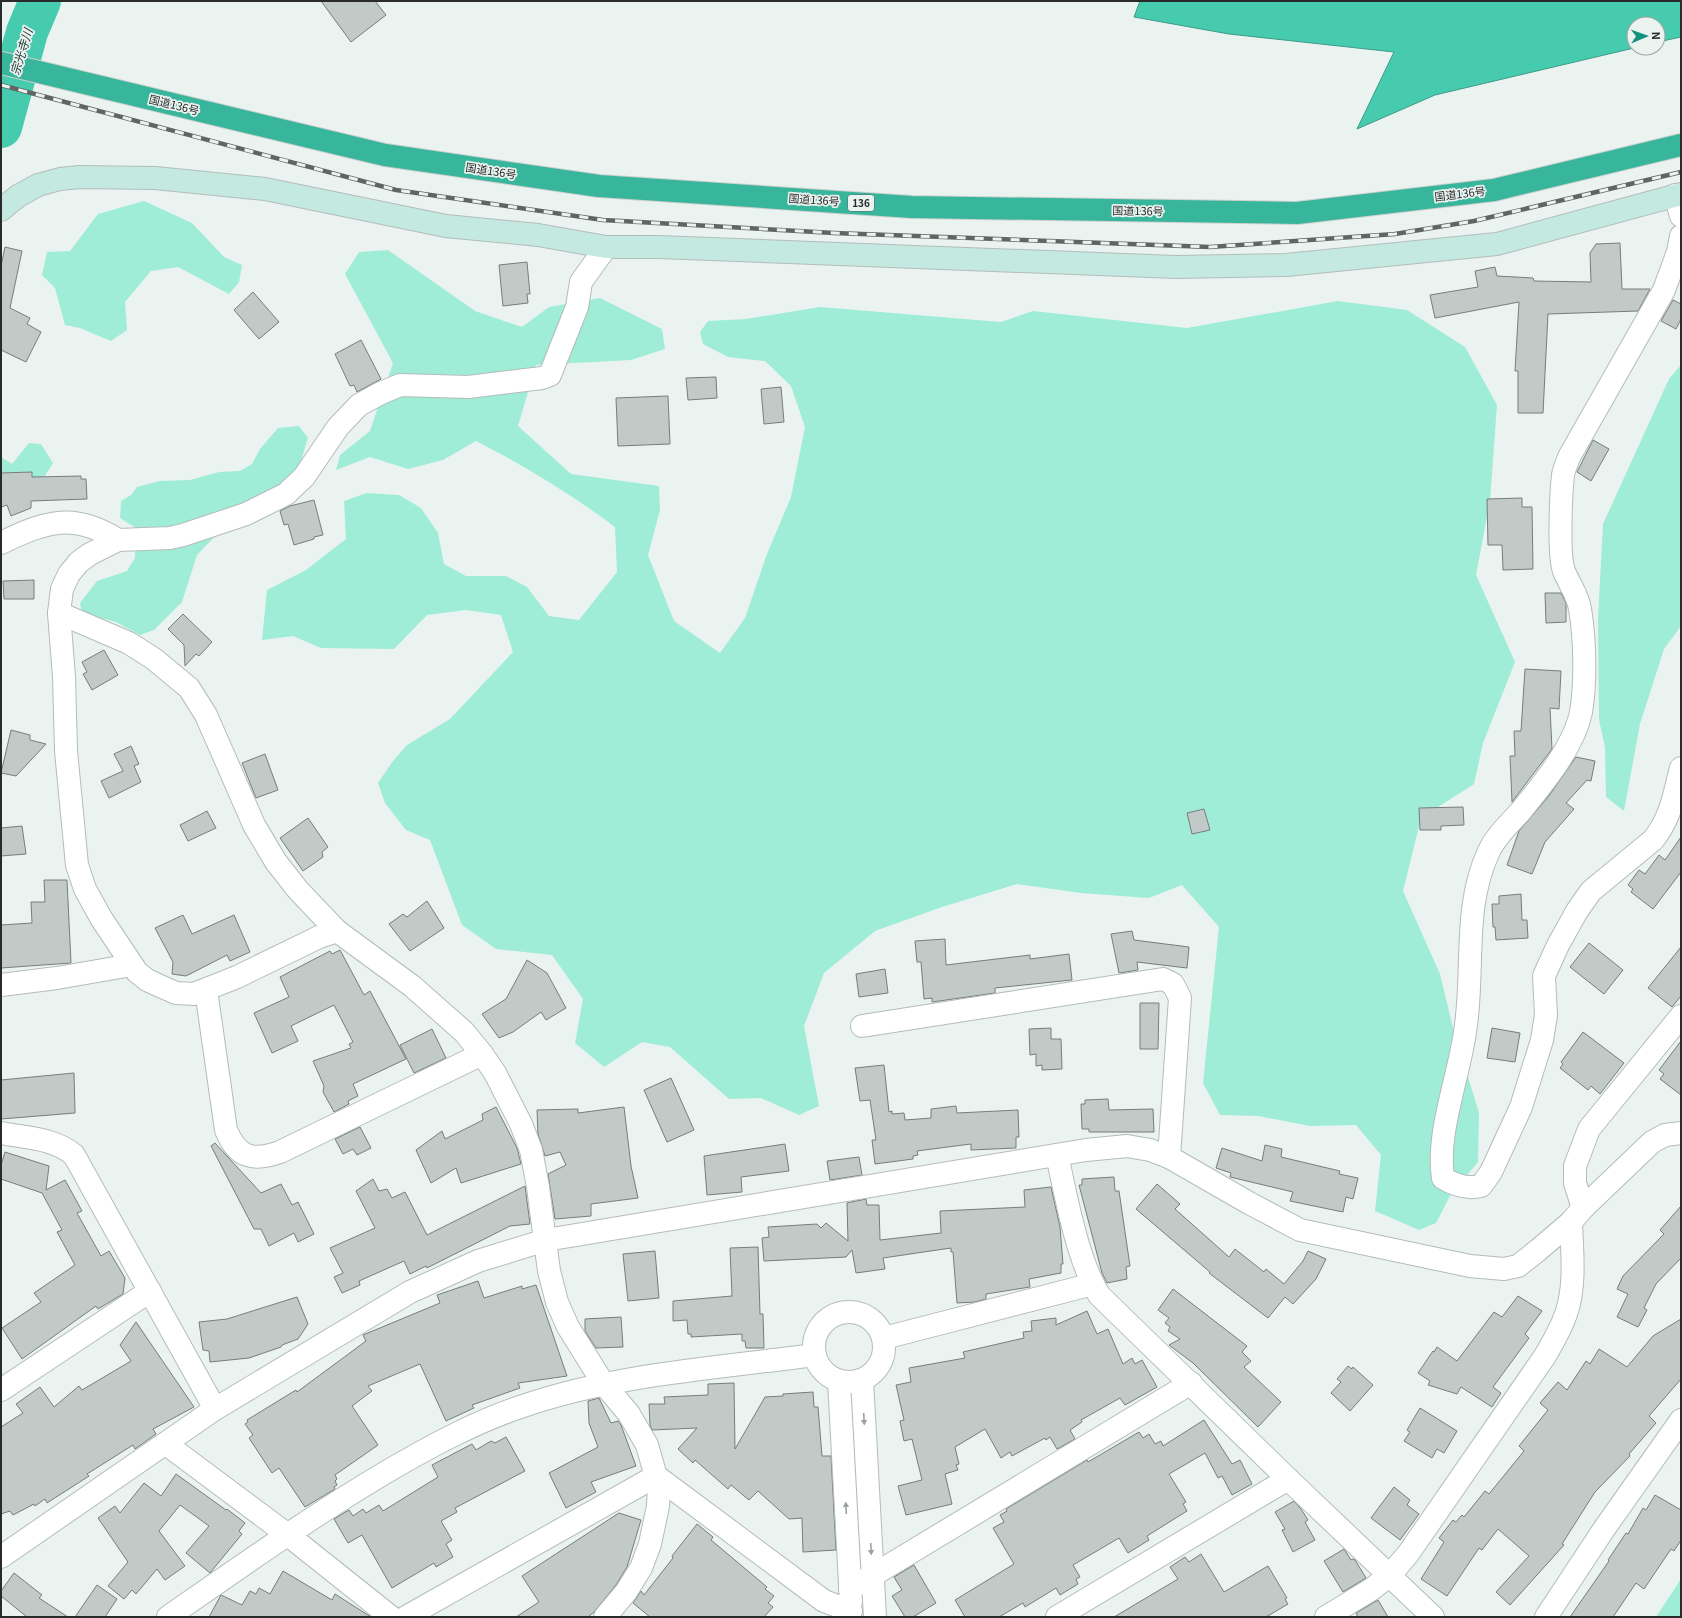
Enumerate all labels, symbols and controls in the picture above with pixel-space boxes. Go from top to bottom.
north arrow [1626,16,1666,56]
water label: 宗光寺川 [5,24,36,77]
text: N [1649,31,1665,40]
street label: 国道136号 [147,90,201,118]
street label: 国道136号 [465,158,518,182]
street label: 国道136号 [1433,182,1486,204]
street label: 国道136号 [788,189,840,209]
road number: 136 [848,195,874,211]
street label: 国道136号 [1112,202,1164,218]
one-way arrow [860,1413,867,1425]
one-way arrow [842,1502,849,1514]
one-way arrow [867,1543,874,1555]

